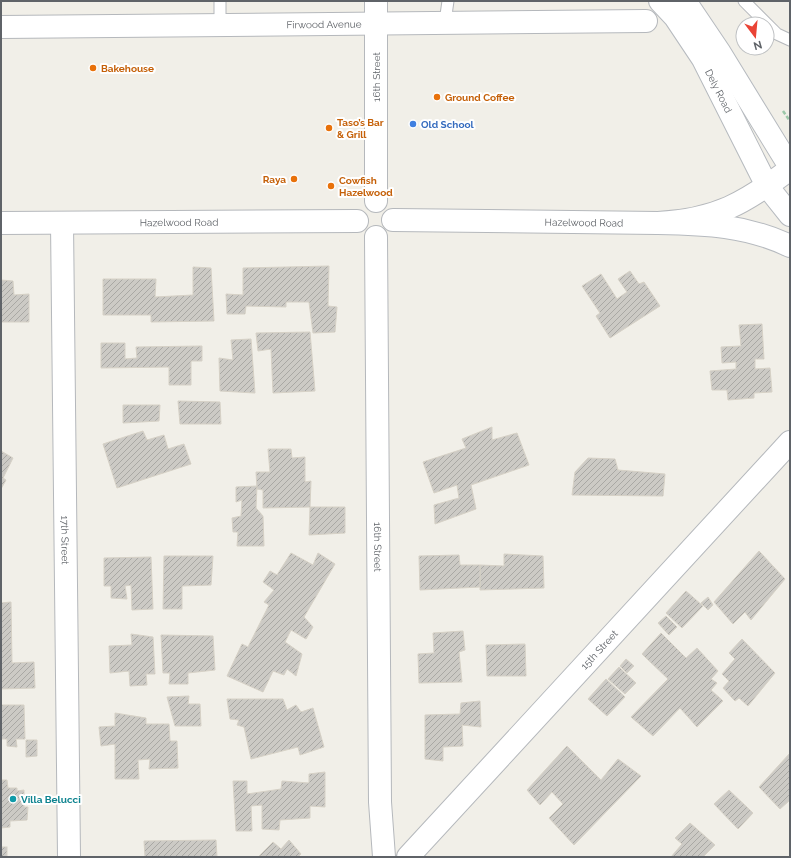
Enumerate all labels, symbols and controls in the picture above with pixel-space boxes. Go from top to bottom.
north arrow [735,16,775,56]
street label: Firwood Avenue [286,18,362,30]
text: N [752,38,763,53]
street label: 16th Street [371,51,382,102]
marker: Bakehouse [88,63,98,73]
place label: Bakehouse [101,63,154,74]
street label: Dely Road [703,67,735,114]
marker: Ground Coffee [432,92,442,102]
place label: Ground Coffee [445,92,514,103]
place label: Taso’s Bar & Grill [337,117,384,140]
marker: Old School [408,119,418,129]
place label: Old School [421,119,475,130]
marker: Taso’s Bar & Grill [324,123,334,133]
place label: Raya [263,174,286,185]
marker: Raya [289,174,299,184]
place label: Cowfish Hazelwood [339,175,393,198]
marker: Cowfish Hazelwood [326,181,336,191]
street label: Hazelwood Road [140,216,218,228]
street label: Hazelwood Road [545,216,623,228]
street label: 17th Street [60,515,71,565]
street label: 16th Street [373,522,384,573]
street label: 15th Street [578,627,620,671]
marker: Villa Belucci [8,794,18,804]
place label: Villa Belucci [21,794,81,805]

